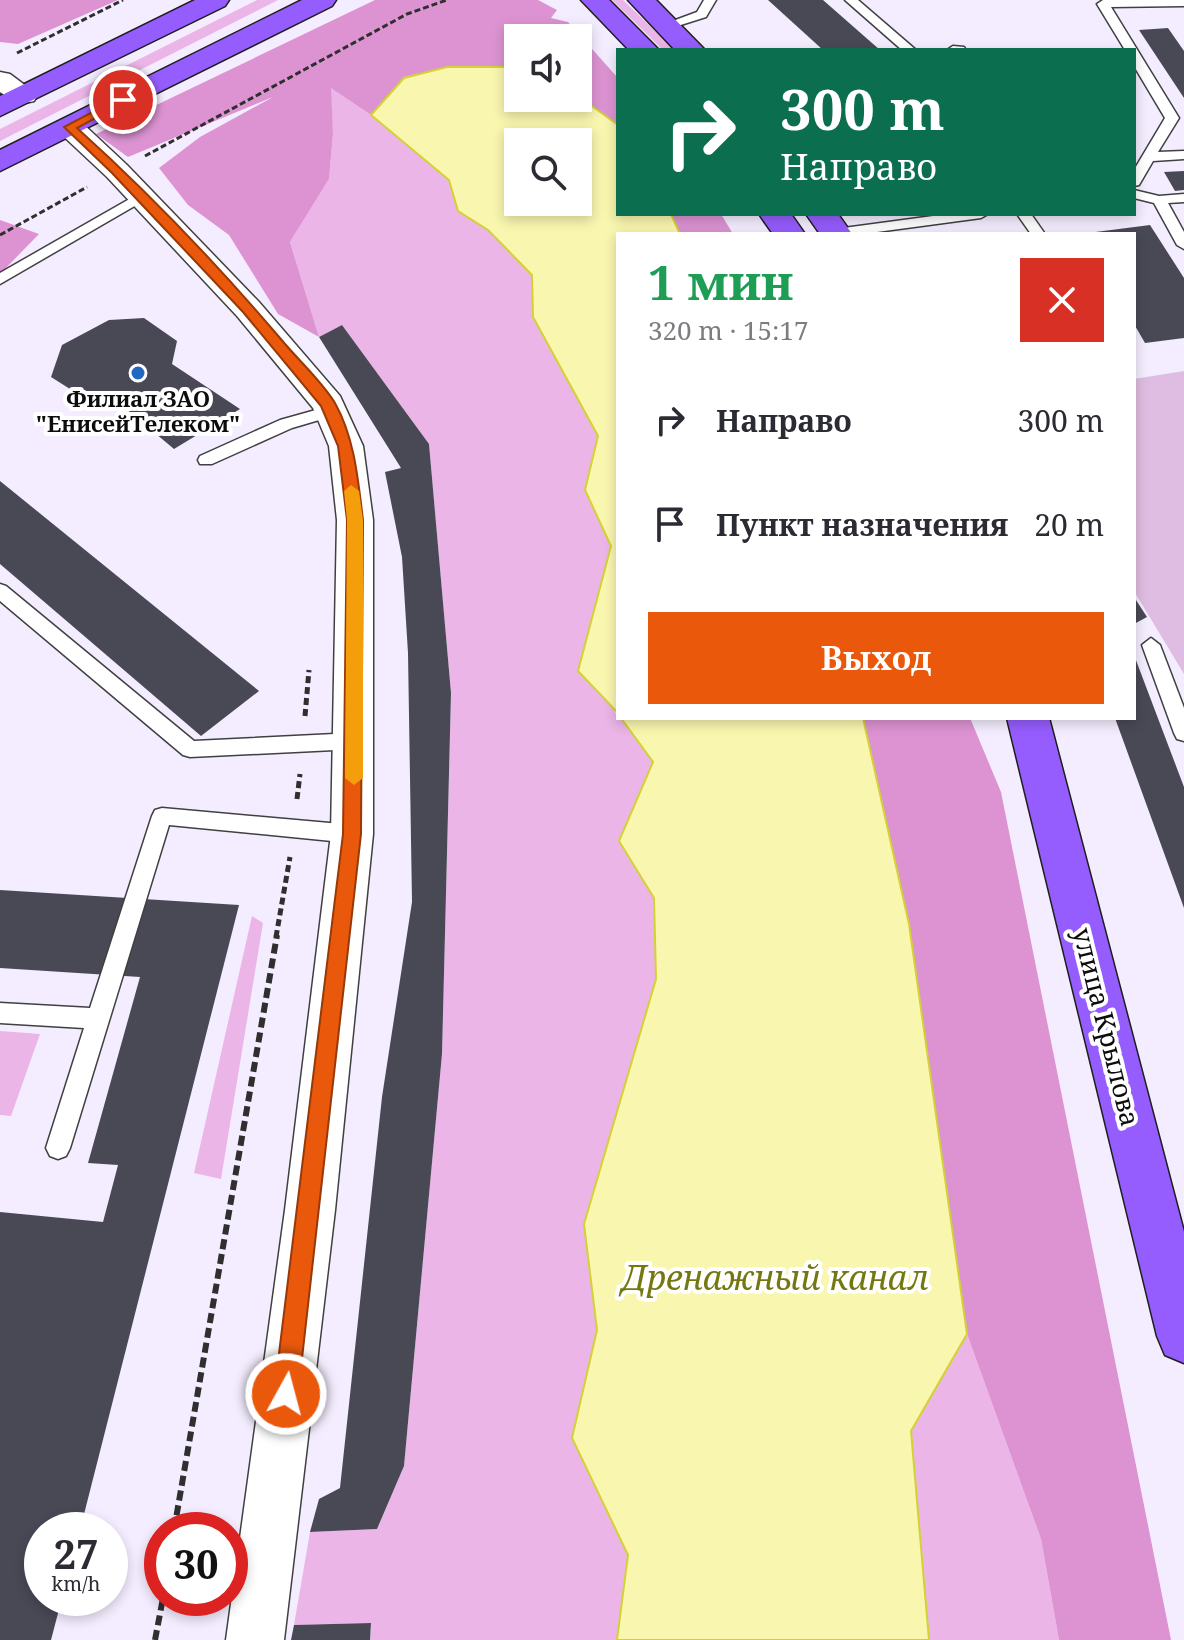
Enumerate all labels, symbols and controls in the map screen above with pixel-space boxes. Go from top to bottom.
map controls [504,24,592,216]
button: sound [504,24,592,112]
pin [89,66,157,134]
text: 300 m [780,70,945,146]
icon: arrive [101,78,145,122]
icon: right [648,80,752,184]
button: search [504,128,592,216]
text: Направо [780,142,937,191]
text: 1 мин [648,249,793,314]
button: close [1020,258,1104,342]
text: 320 m · 15:17 [648,312,809,348]
marker: Филиал ЗАО "ЕнисейТелеком" [129,364,147,382]
place label: Филиал ЗАО "ЕнисейТелеком" [36,383,240,438]
icon: right [648,398,692,442]
text: Направо [716,400,852,441]
text: 300 m [1018,400,1104,441]
icon: arrive [648,502,692,546]
text: Пункт назначения [716,504,1008,545]
text: 20 m [1034,504,1104,545]
button: Выход [648,612,1104,704]
street label: улица Крылова [1065,924,1149,1130]
water label: Дренажный канал [618,1254,929,1300]
position arrow [244,1352,328,1436]
speed limit sign: 30 [144,1512,248,1616]
text: 27 [53,1526,99,1581]
text: km/h [51,1570,101,1597]

